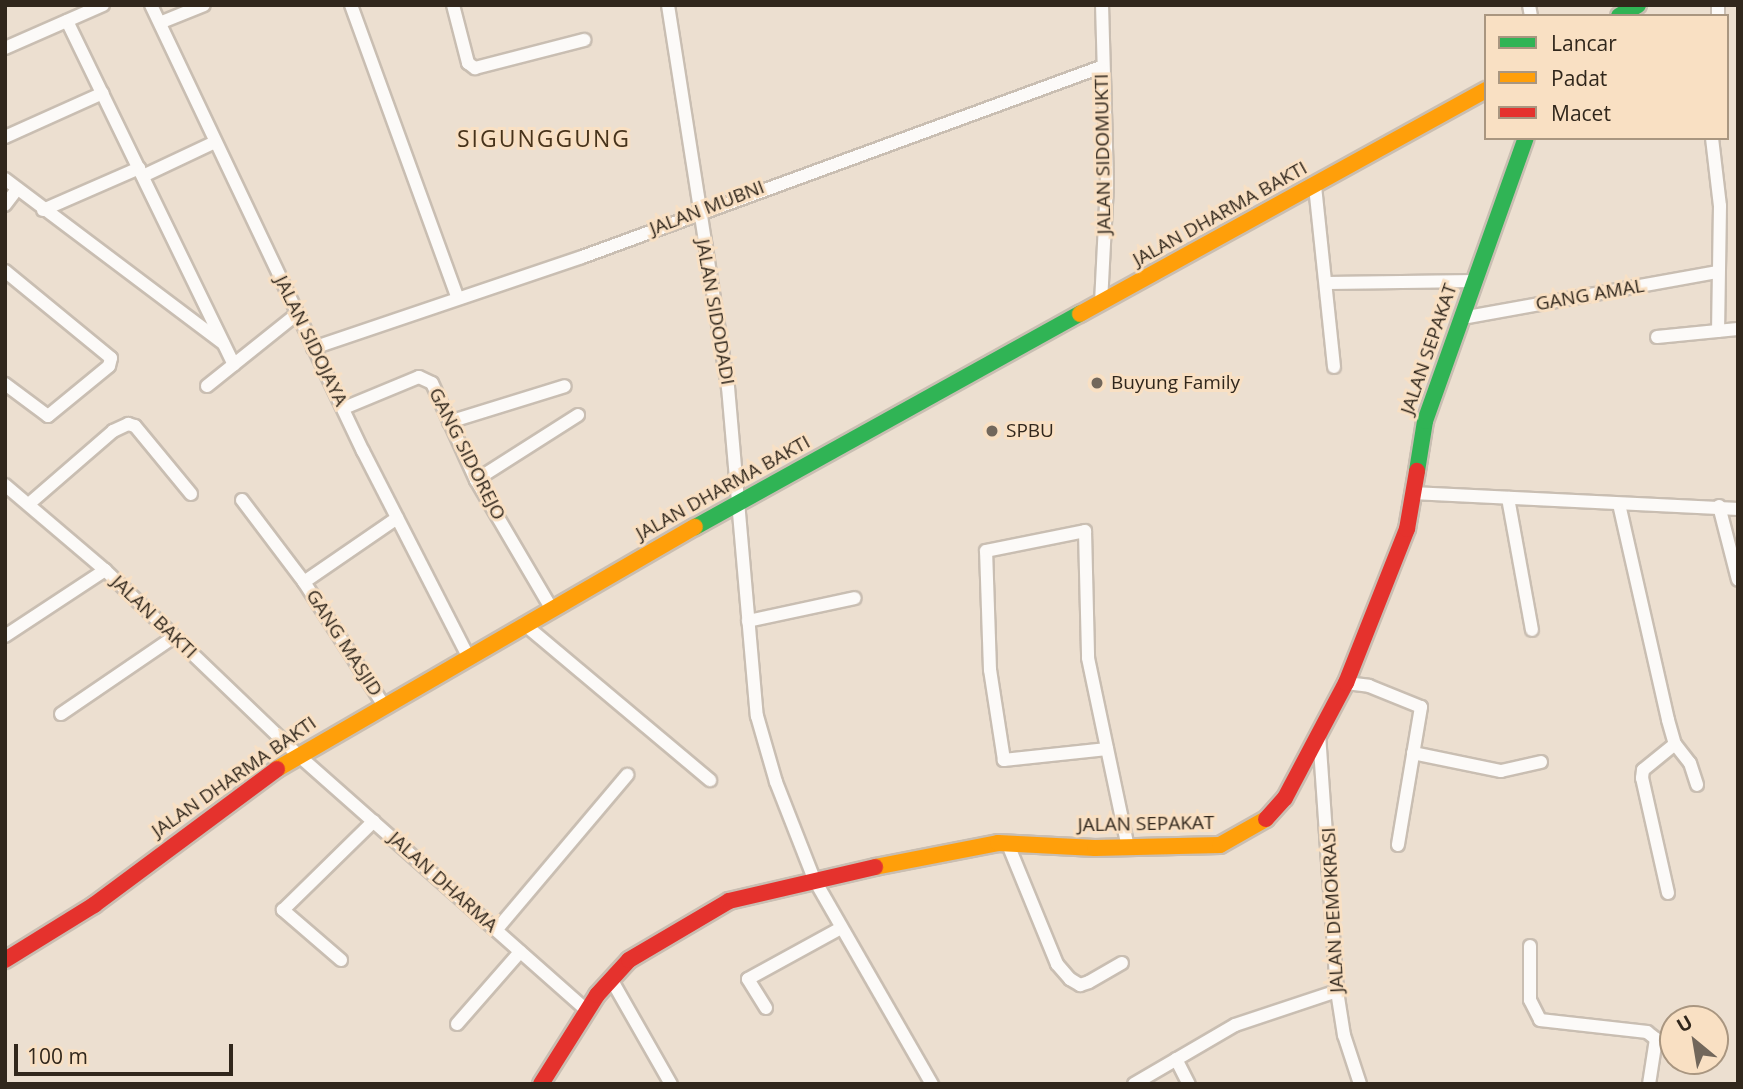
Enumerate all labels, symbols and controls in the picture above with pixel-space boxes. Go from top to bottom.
legend [1484,14,1729,140]
text: Lancar [1551,29,1617,57]
text: Padat [1551,64,1607,92]
street label: JALAN SIDOMUKTI [1090,73,1116,235]
text: Macet [1551,99,1611,127]
district label: SIGUNGGUNG [458,124,630,152]
street label: JALAN DHARMA BAKTI [1129,157,1311,271]
street label: JALAN MUBNI [646,176,768,240]
street label: JALAN SIDODADI [691,237,739,387]
street label: JALAN SIDOJAYA [270,272,352,410]
street label: GANG AMAL [1534,274,1646,316]
street label: JALAN SEPAKAT [1396,281,1462,417]
place label: Buyung Family [1111,372,1240,394]
marker: Buyung Family [1089,375,1105,391]
street label: GANG SIDOREJO [424,384,510,524]
place label: SPBU [1006,420,1054,442]
marker: SPBU [984,423,1000,439]
street label: JALAN DHARMA BAKTI [632,431,814,545]
street label: JALAN BAKTI [107,571,201,663]
street label: GANG MASJID [301,585,387,701]
street label: JALAN DHARMA BAKTI [147,712,321,842]
street label: JALAN SEPAKAT [1077,811,1215,837]
street label: JALAN DHARMA [384,827,502,937]
street label: JALAN DEMOKRASI [1317,827,1349,993]
north arrow [1659,1005,1729,1075]
text: U [1672,1009,1697,1038]
scale bar [18,1030,236,1074]
text: 100 m [27,1042,88,1070]

